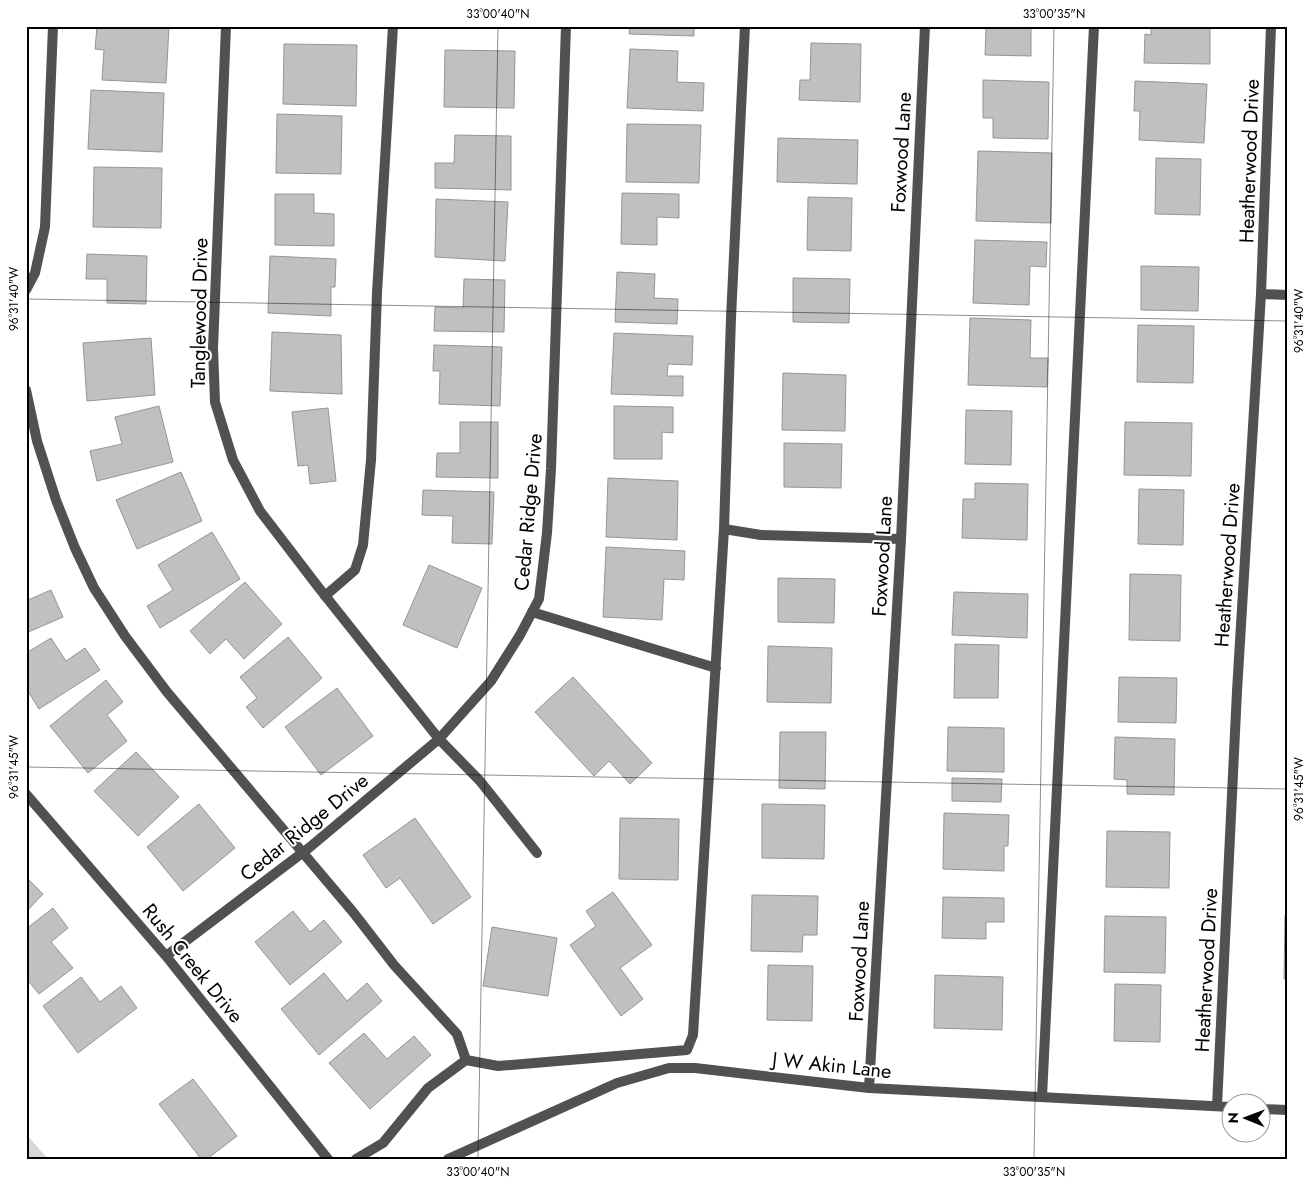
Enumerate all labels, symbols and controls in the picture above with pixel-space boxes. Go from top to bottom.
text: 33°00'40"N [466,5,530,23]
text: 33°00'35"N [1023,5,1085,23]
street label: Heatherwood Drive [1232,78,1267,244]
street label: Foxwood Lane [884,91,919,213]
street label: Tanglewood Drive [184,238,215,388]
text: 96°31'40"W [5,267,23,331]
text: 96°31'40"W [1290,289,1308,353]
street label: Cedar Ridge Drive [507,432,550,592]
street label: Heatherwood Drive [1207,482,1248,648]
street label: Foxwood Lane [865,495,900,617]
text: 96°31'45"W [5,735,23,799]
text: 96°31'45"W [1290,757,1308,821]
street label: Cedar Ridge Drive [234,766,375,888]
street label: Heatherwood Drive [1188,887,1225,1053]
street label: Rush Creek Drive [135,897,250,1029]
street label: Foxwood Lane [842,900,877,1022]
street label: J W Akin Lane [768,1045,893,1086]
north arrow [1220,1092,1270,1142]
text: N [1223,1112,1243,1124]
text: 33°00'40"N [446,1163,510,1181]
text: 33°00'35"N [1003,1163,1065,1181]

